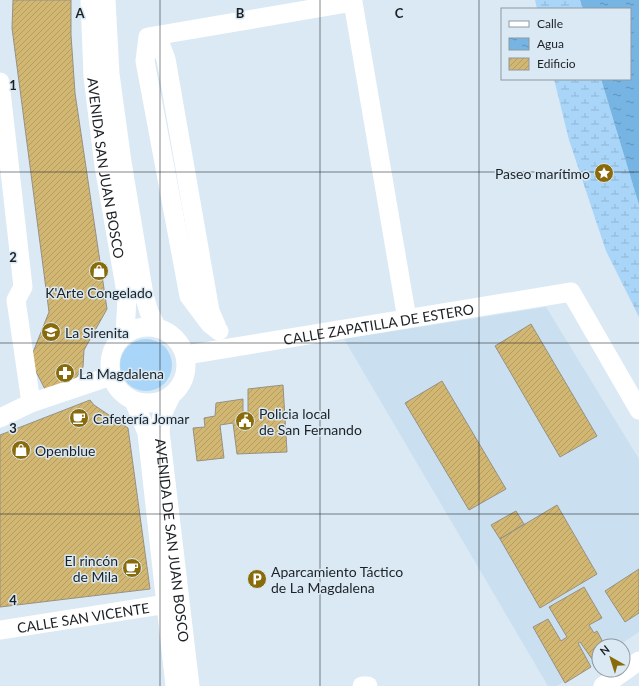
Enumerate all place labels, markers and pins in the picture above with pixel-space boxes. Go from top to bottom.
place icon: Paseo marítimo [593,162,615,184]
place label: Paseo marítimo [495,165,590,182]
shop icon: K'Arte Congelado [88,260,110,282]
place label: K'Arte Congelado [45,284,153,301]
school or university icon: La Sirenita [40,321,62,343]
place label: La Sirenita [65,324,129,341]
pharmacy icon: La Magdalena [54,362,76,384]
place label: La Magdalena [79,365,164,382]
place label: Policia local de San Fernando [259,405,362,438]
cafe icon: Cafetería Jomar [68,407,90,429]
place label: Cafetería Jomar [93,410,189,427]
public building icon: Policia local de San Fernando [234,410,256,432]
shop icon: Openblue [10,439,32,461]
place label: Openblue [35,442,95,459]
place label: El rincón de Mila [65,552,118,585]
cafe icon: El rincón de Mila [121,557,143,579]
place label: Aparcamiento Táctico de La Magdalena [271,563,403,596]
parking icon: Aparcamiento Táctico de La Magdalena [246,568,268,590]

